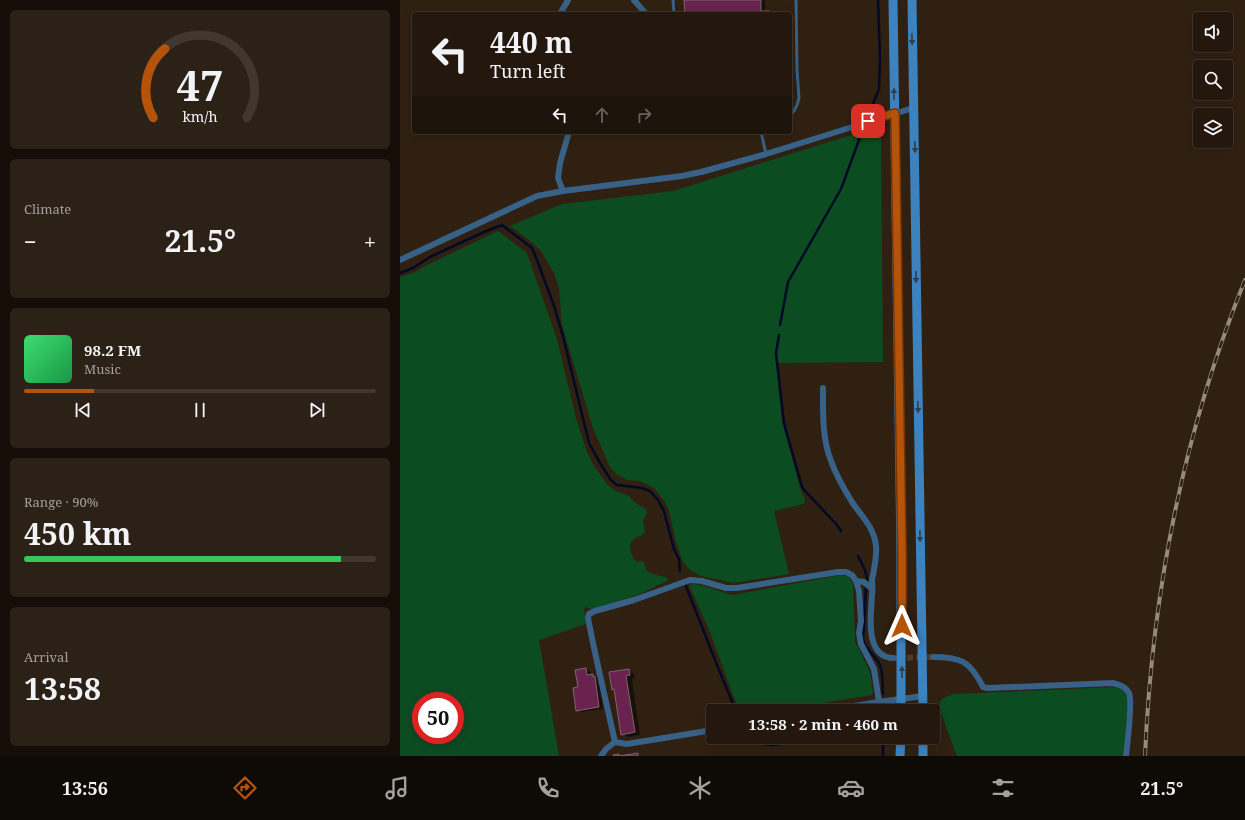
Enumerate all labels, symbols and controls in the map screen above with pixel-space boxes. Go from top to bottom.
map controls [1193,12,1233,148]
button: sound [1193,12,1233,52]
text: 440 m [490,23,572,61]
icon: left [424,28,476,80]
one-way arrow [909,33,916,45]
text: 47 [176,56,224,112]
text: Turn left [490,59,565,83]
button: search [1193,60,1233,100]
one-way arrow [891,87,897,100]
icon: left [549,104,571,126]
icon: ahead [591,104,613,126]
icon: right [633,104,655,126]
pin [851,104,885,138]
text: km/h [182,106,218,125]
button: layers [1193,108,1233,148]
icon: arrive [857,110,879,132]
one-way arrow [911,141,918,153]
text: Climate [24,200,71,218]
text: 21.5° [164,220,236,261]
text: − [24,226,37,256]
text: + [364,226,376,256]
one-way arrow [913,271,919,284]
text: 98.2 FM [84,340,141,360]
text: Music [84,360,121,378]
icon: previous [72,399,94,421]
icon: pause [189,399,211,421]
icon: next [306,399,328,421]
one-way arrow [915,401,921,414]
text: Range · 90% [24,493,98,511]
text: 450 km [24,513,131,554]
one-way arrow [917,530,923,543]
position arrow [881,605,923,647]
text: Arrival [24,648,68,666]
one-way arrow [899,665,905,678]
text: 13:58 [24,668,101,709]
speed limit sign: 50 [412,692,464,744]
text: 13:58 · 2 min · 460 m [748,714,898,734]
icon: directions [231,774,259,802]
icon: music [383,774,411,802]
icon: phone [534,774,562,802]
icon: climate [686,774,714,802]
icon: car [837,774,865,802]
icon: filters [989,774,1017,802]
text: 13:56 [62,776,108,800]
text: 21.5° [1140,776,1183,800]

